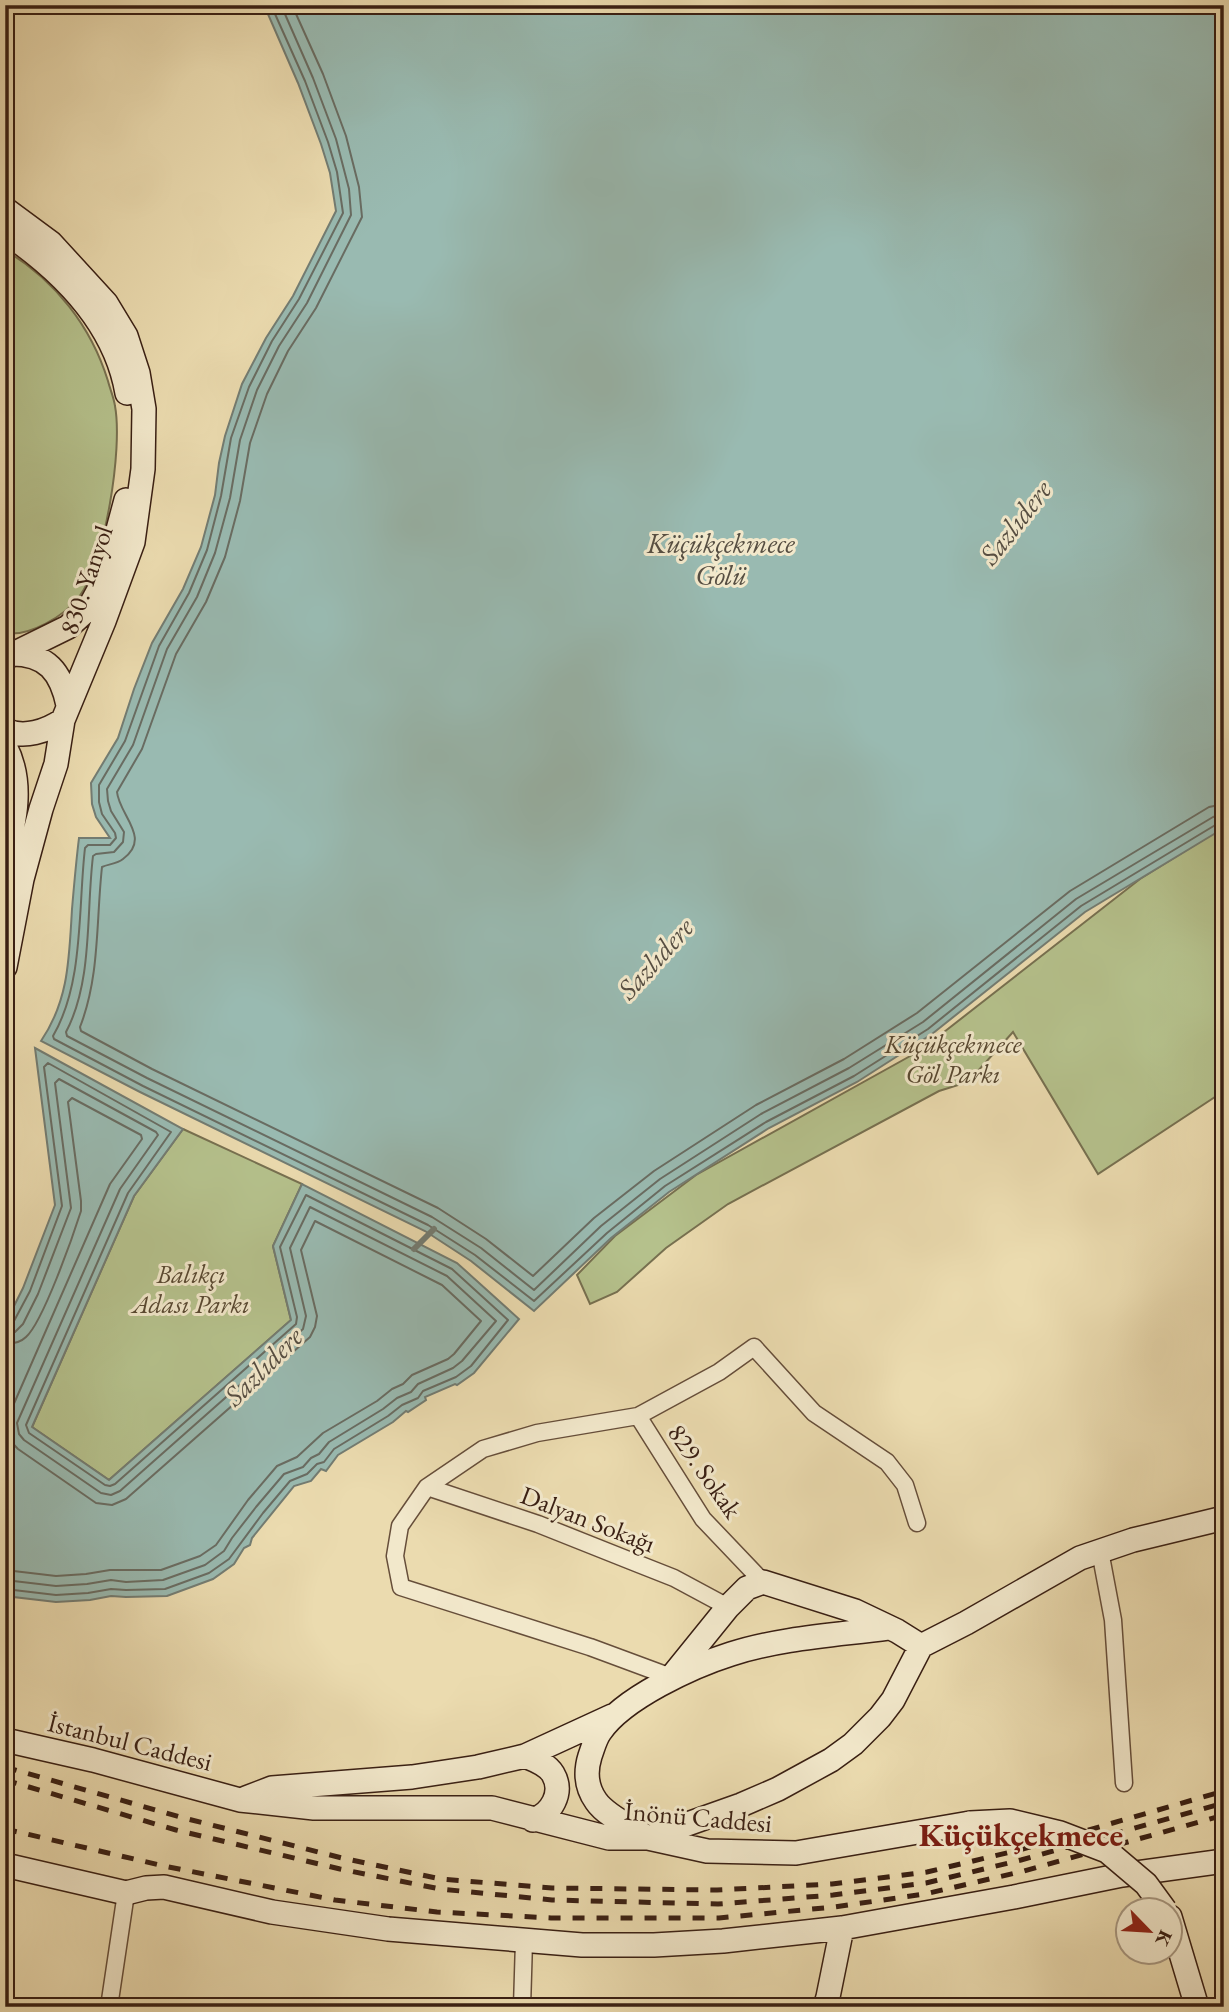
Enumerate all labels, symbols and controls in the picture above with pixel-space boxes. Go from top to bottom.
water label: Sazlıdere [970,472,1059,572]
street label: 830. Yanyol [51,521,121,639]
water label: Küçükçekmece Gölü [646,525,795,593]
water label: Sazlıdere [608,909,701,1007]
park label: Küçükçekmece Göl Parkı [883,1027,1023,1091]
park label: Balıkçı Adası Parkı [130,1257,250,1321]
water label: Sazlıdere [215,1318,311,1414]
street label: 829. Sokak [660,1417,750,1526]
street label: Dalyan Sokağı [516,1478,660,1560]
street label: İstanbul Caddesi [44,1705,216,1779]
street label: İnönü Caddesi [623,1794,773,1840]
district label: Küçükçekmece [919,1813,1123,1856]
north arrow [1114,1896,1184,1966]
text: K [1149,1926,1178,1950]

